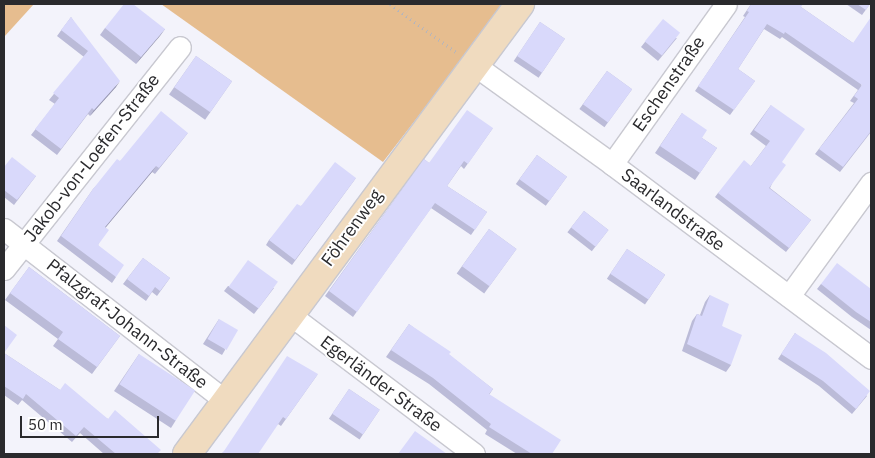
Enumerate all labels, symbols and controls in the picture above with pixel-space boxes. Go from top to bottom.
street label: Eschenstraße [628,32,710,136]
street label: Jakob-von-Loefen-Straße [20,70,164,246]
street label: Saarlandstraße [617,164,729,256]
street label: Föhrenweg [317,185,387,271]
street label: Pfalzgraf-Johann-Straße [42,254,212,394]
street label: Egerländer Straße [316,331,446,437]
scale bar [22,406,161,438]
text: 50 m [28,415,63,434]

